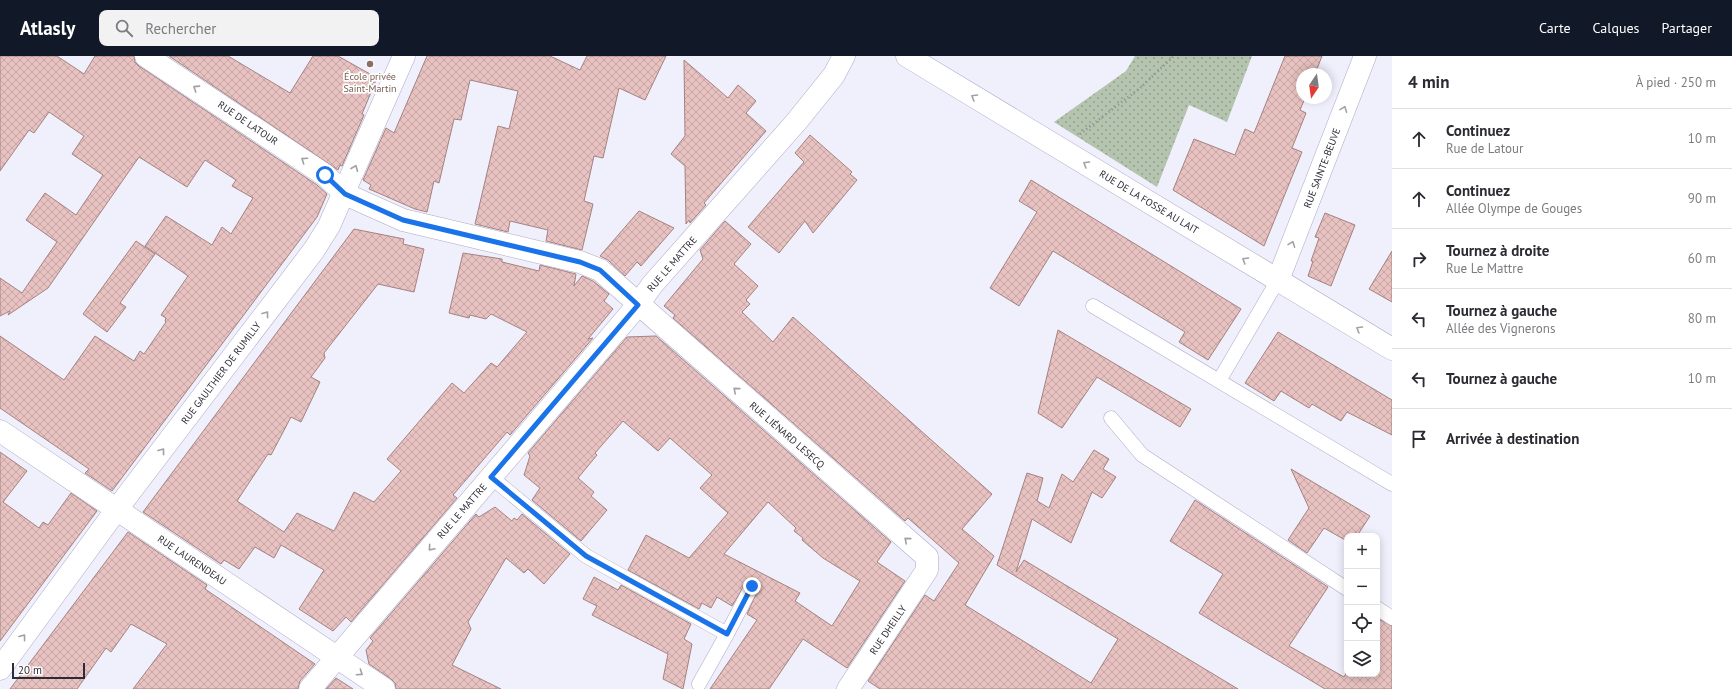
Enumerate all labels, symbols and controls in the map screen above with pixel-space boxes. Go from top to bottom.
search box [99,10,379,46]
text: Atlasly [20,16,75,40]
icon: search [113,17,135,39]
text: Rechercher [145,19,216,38]
text: Carte [1539,19,1571,37]
text: Calques [1593,19,1639,37]
text: Partager [1661,19,1712,37]
marker: École privée Saint-Martin [365,59,375,69]
north arrow [1296,68,1332,104]
place label: École privée Saint-Martin [343,70,397,95]
text: 4 min [1408,71,1449,93]
text: À pied · 250 m [1636,74,1716,91]
one-way arrow [193,86,200,93]
one-way arrow [971,94,978,102]
street label: RUE DE LATOUR [215,98,281,148]
one-way arrow [1340,106,1348,113]
text: Continuez [1446,121,1510,140]
street label: RUE SAINTE-BEUVE [1301,126,1343,210]
icon: ahead [1408,128,1430,150]
text: 10 m [1688,130,1716,147]
text: Rue de Latour [1446,140,1523,157]
one-way arrow [301,157,308,165]
one-way arrow [1083,161,1090,168]
one-way arrow [351,164,359,171]
route start [316,166,334,184]
street label: RUE DE LA FOSSE AU LAIT [1097,167,1201,237]
text: Continuez [1446,181,1510,200]
icon: ahead [1408,188,1430,210]
text: 90 m [1688,190,1716,207]
text: Allée Olympe de Gouges [1446,200,1582,217]
street label: RUE LE MATTRE [644,234,700,294]
one-way arrow [1287,240,1295,248]
text: Tournez à droite [1446,241,1549,260]
icon: right [1408,248,1430,270]
text: 60 m [1688,250,1716,267]
one-way arrow [1242,257,1249,265]
text: Rue Le Mattre [1446,260,1523,277]
text: Tournez à gauche [1446,301,1557,320]
icon: left [1408,308,1430,330]
text: 80 m [1688,310,1716,327]
one-way arrow [261,311,268,318]
street label: RUE GAULTHIER DE RUMILLY [178,319,264,427]
text: Allée des Vignerons [1446,320,1555,337]
one-way arrow [1356,326,1363,333]
icon: left [1408,368,1430,390]
text: Tournez à gauche [1446,369,1557,388]
text: 10 m [1688,370,1716,387]
one-way arrow [733,388,740,395]
street label: RUE LIÉNARD LESECQ [747,399,828,472]
icon: arrive [1408,428,1430,450]
text: Arrivée à destination [1446,429,1579,448]
one-way arrow [157,448,164,455]
street label: RUE LE MATTRE [434,481,490,541]
street label: RUE LAURENDEAU [155,532,229,588]
map controls [1344,533,1380,677]
button: + [1344,533,1380,569]
one-way arrow [905,538,912,545]
one-way arrow [428,543,435,550]
button: − [1344,569,1380,605]
route end [743,577,761,595]
street label: RUE DHEILLY [867,602,910,657]
button: locate [1344,605,1380,641]
one-way arrow [18,635,25,642]
button: layers [1344,641,1380,677]
scale bar [12,661,85,680]
text: 20 m [18,663,42,677]
one-way arrow [356,668,363,675]

